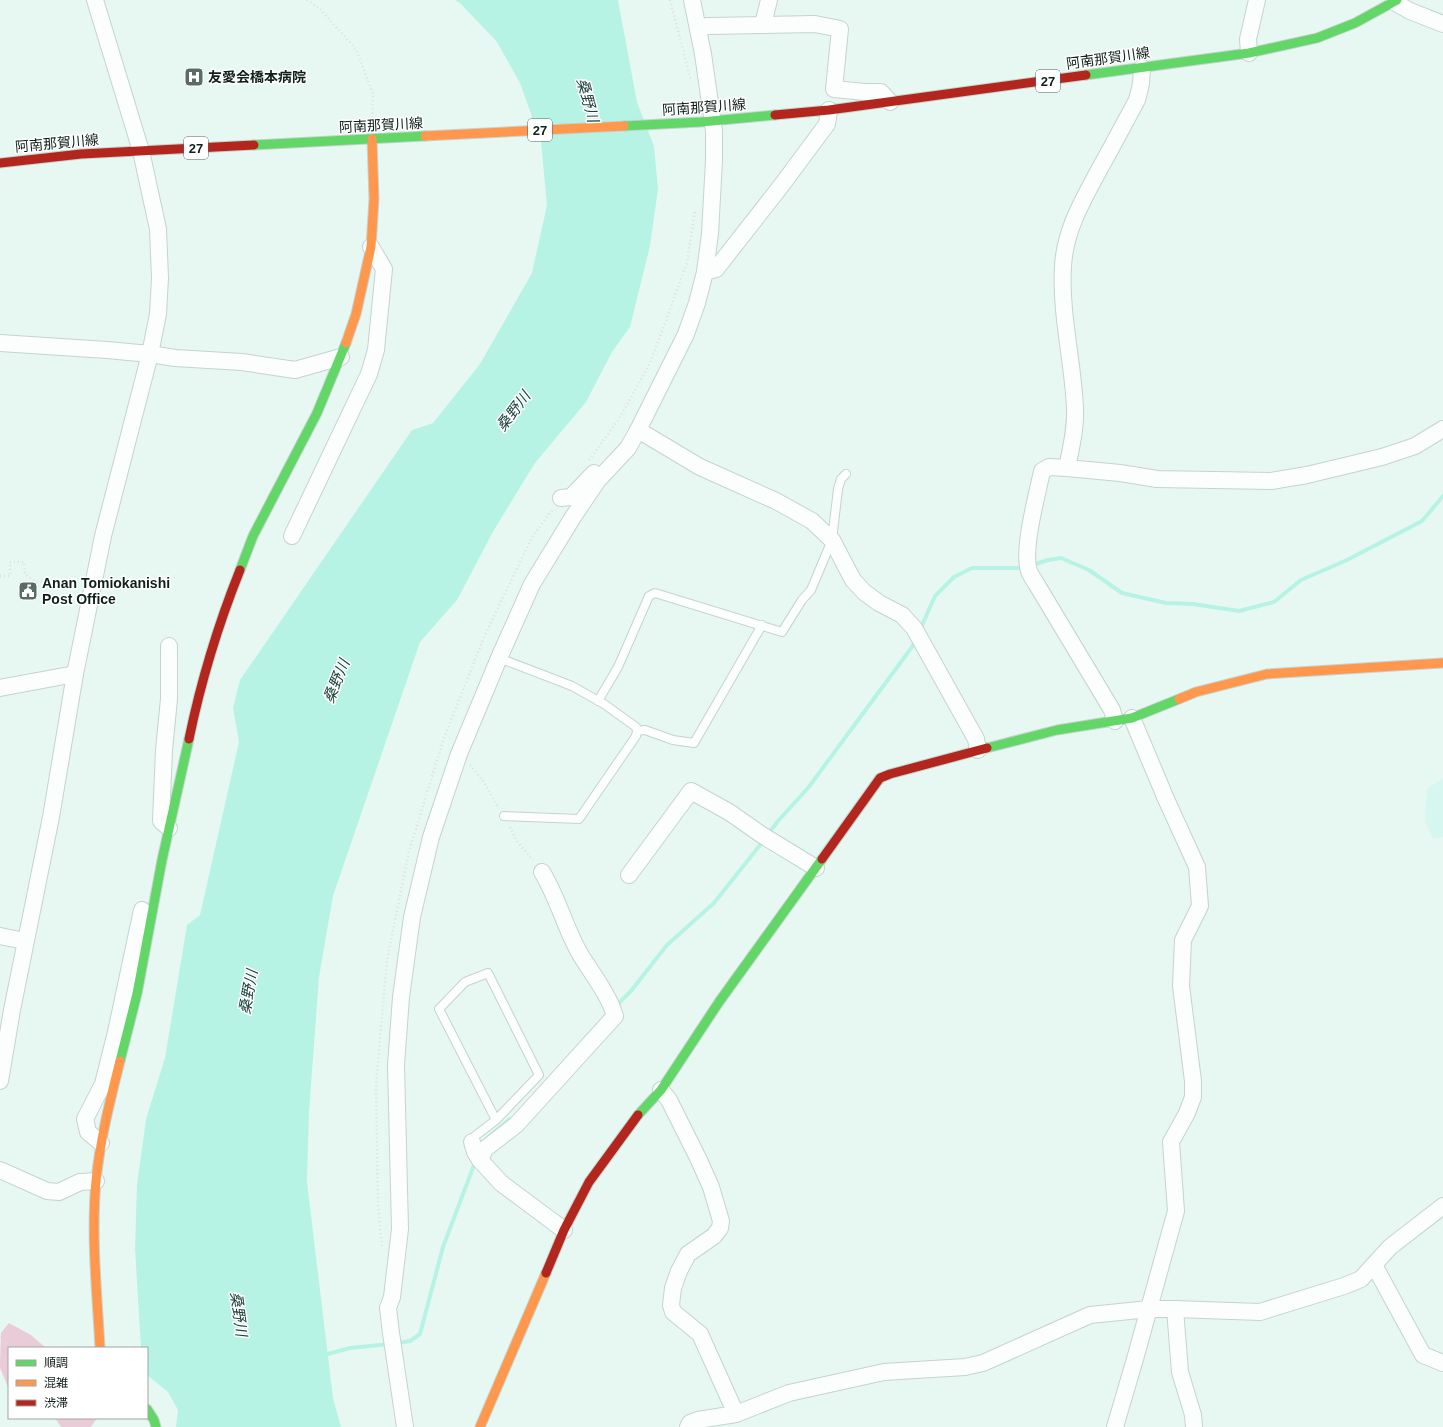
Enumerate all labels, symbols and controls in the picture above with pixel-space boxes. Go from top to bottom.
street label: 阿南那賀川線 [1065,44,1151,72]
hospital icon: 友愛会橋本病院 [183,66,205,88]
place label: 友愛会橋本病院 [208,69,306,85]
road number: 27 [1036,70,1060,92]
water label: 桑野川 [574,76,603,126]
street label: 阿南那賀川線 [662,96,746,118]
street label: 阿南那賀川線 [339,115,423,135]
road number: 27 [528,119,552,141]
street label: 阿南那賀川線 [14,131,100,155]
road number: 27 [184,137,208,159]
water label: 桑野川 [493,386,535,434]
place label: Anan Tomiokanishi Post Office [42,575,170,607]
public building icon: Anan Tomiokanishi Post Office [17,580,39,602]
water label: 桑野川 [320,655,353,705]
water label: 桑野川 [236,966,261,1016]
water label: 桑野川 [227,1291,251,1339]
legend [8,1347,148,1419]
text: 順調 [44,1356,68,1370]
text: 混雑 [44,1376,68,1390]
text: 渋滞 [44,1396,68,1410]

